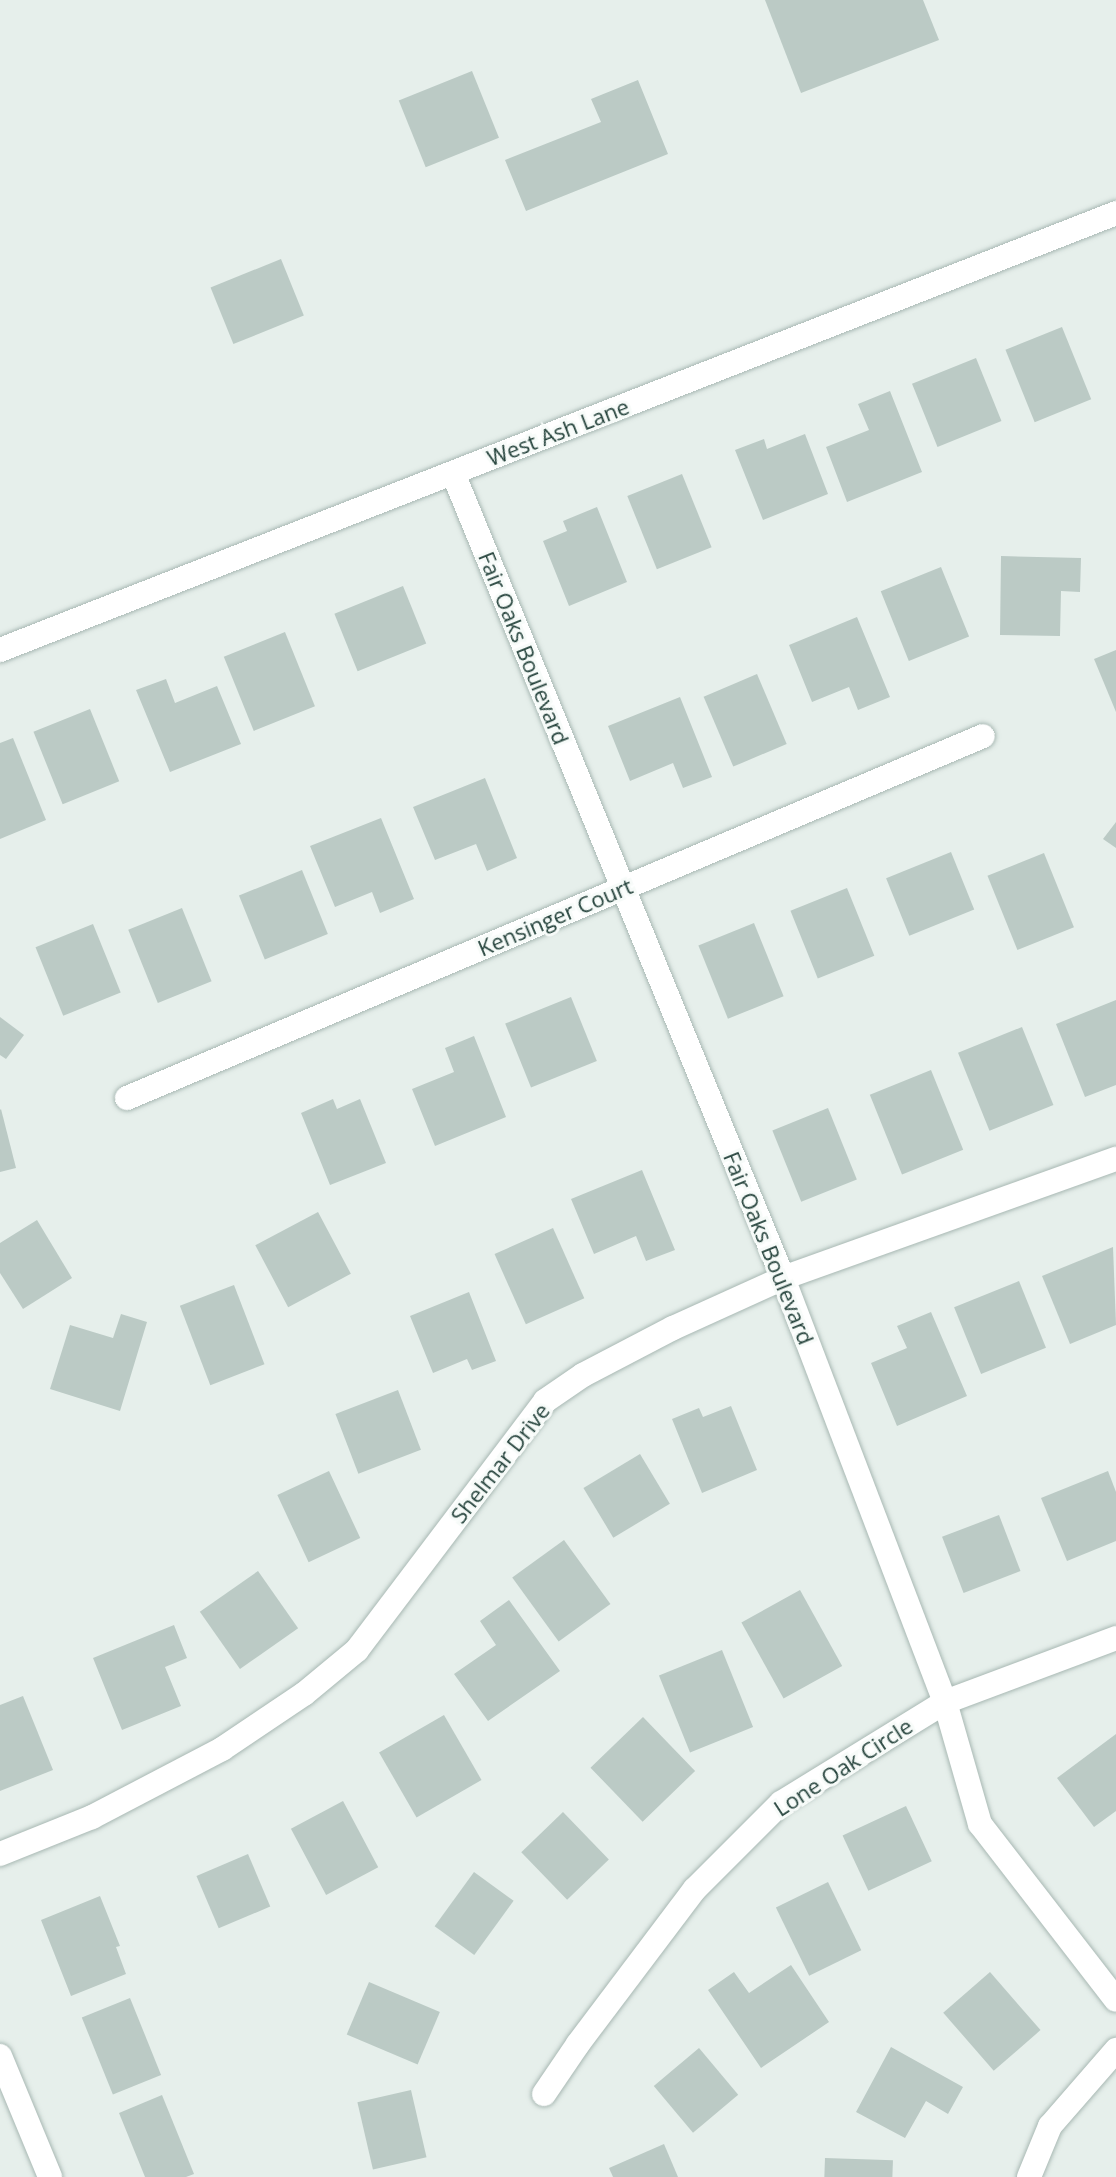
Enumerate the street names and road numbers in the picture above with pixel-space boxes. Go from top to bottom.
street label: West Ash Lane [483,393,633,471]
street label: Fair Oaks Boulevard [473,548,575,748]
street label: Kensinger Court [474,873,636,961]
street label: Fair Oaks Boulevard [718,1148,820,1348]
street label: Shelmar Drive [445,1398,555,1528]
street label: Lone Oak Circle [769,1712,917,1822]

